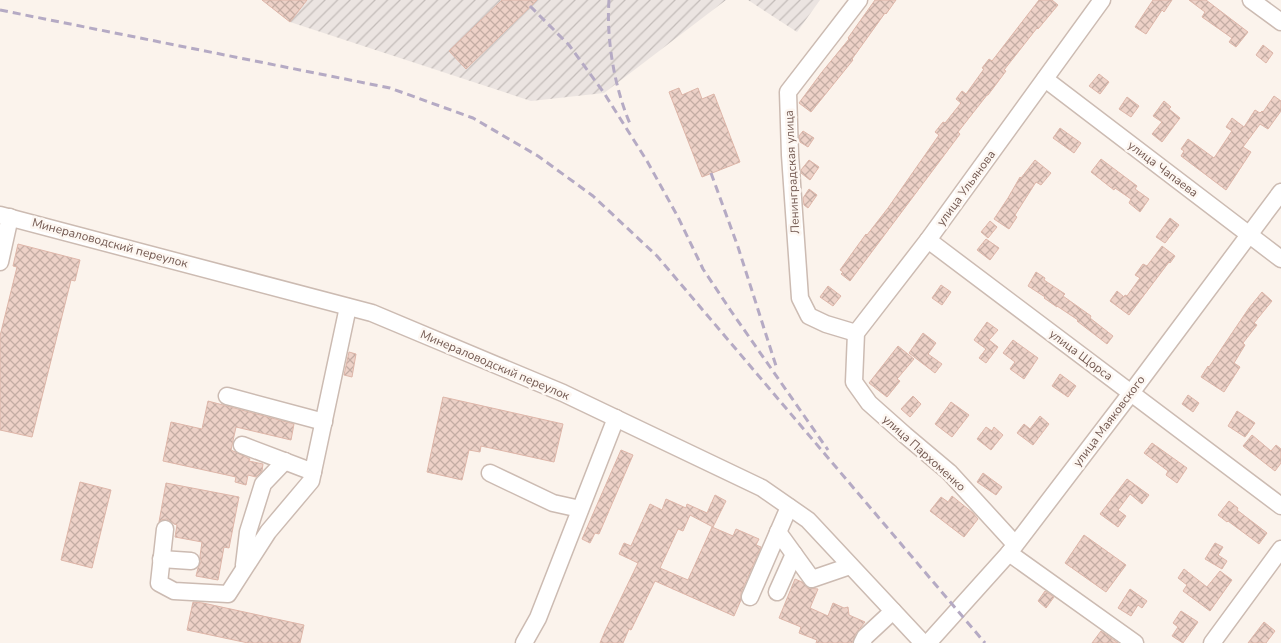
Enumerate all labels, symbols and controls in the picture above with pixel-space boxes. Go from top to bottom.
street label: Ленинградская улица [781,110,803,234]
street label: улица Чапаева [1125,137,1201,201]
street label: улица Ульянова [933,147,999,229]
street label: Минераловодский переулок [30,214,190,272]
street label: Минераловодский переулок [418,326,573,404]
street label: улица Щорса [1046,326,1116,384]
street label: улица Маяковского [1069,372,1149,470]
street label: улица Пархоменко [879,411,969,495]

